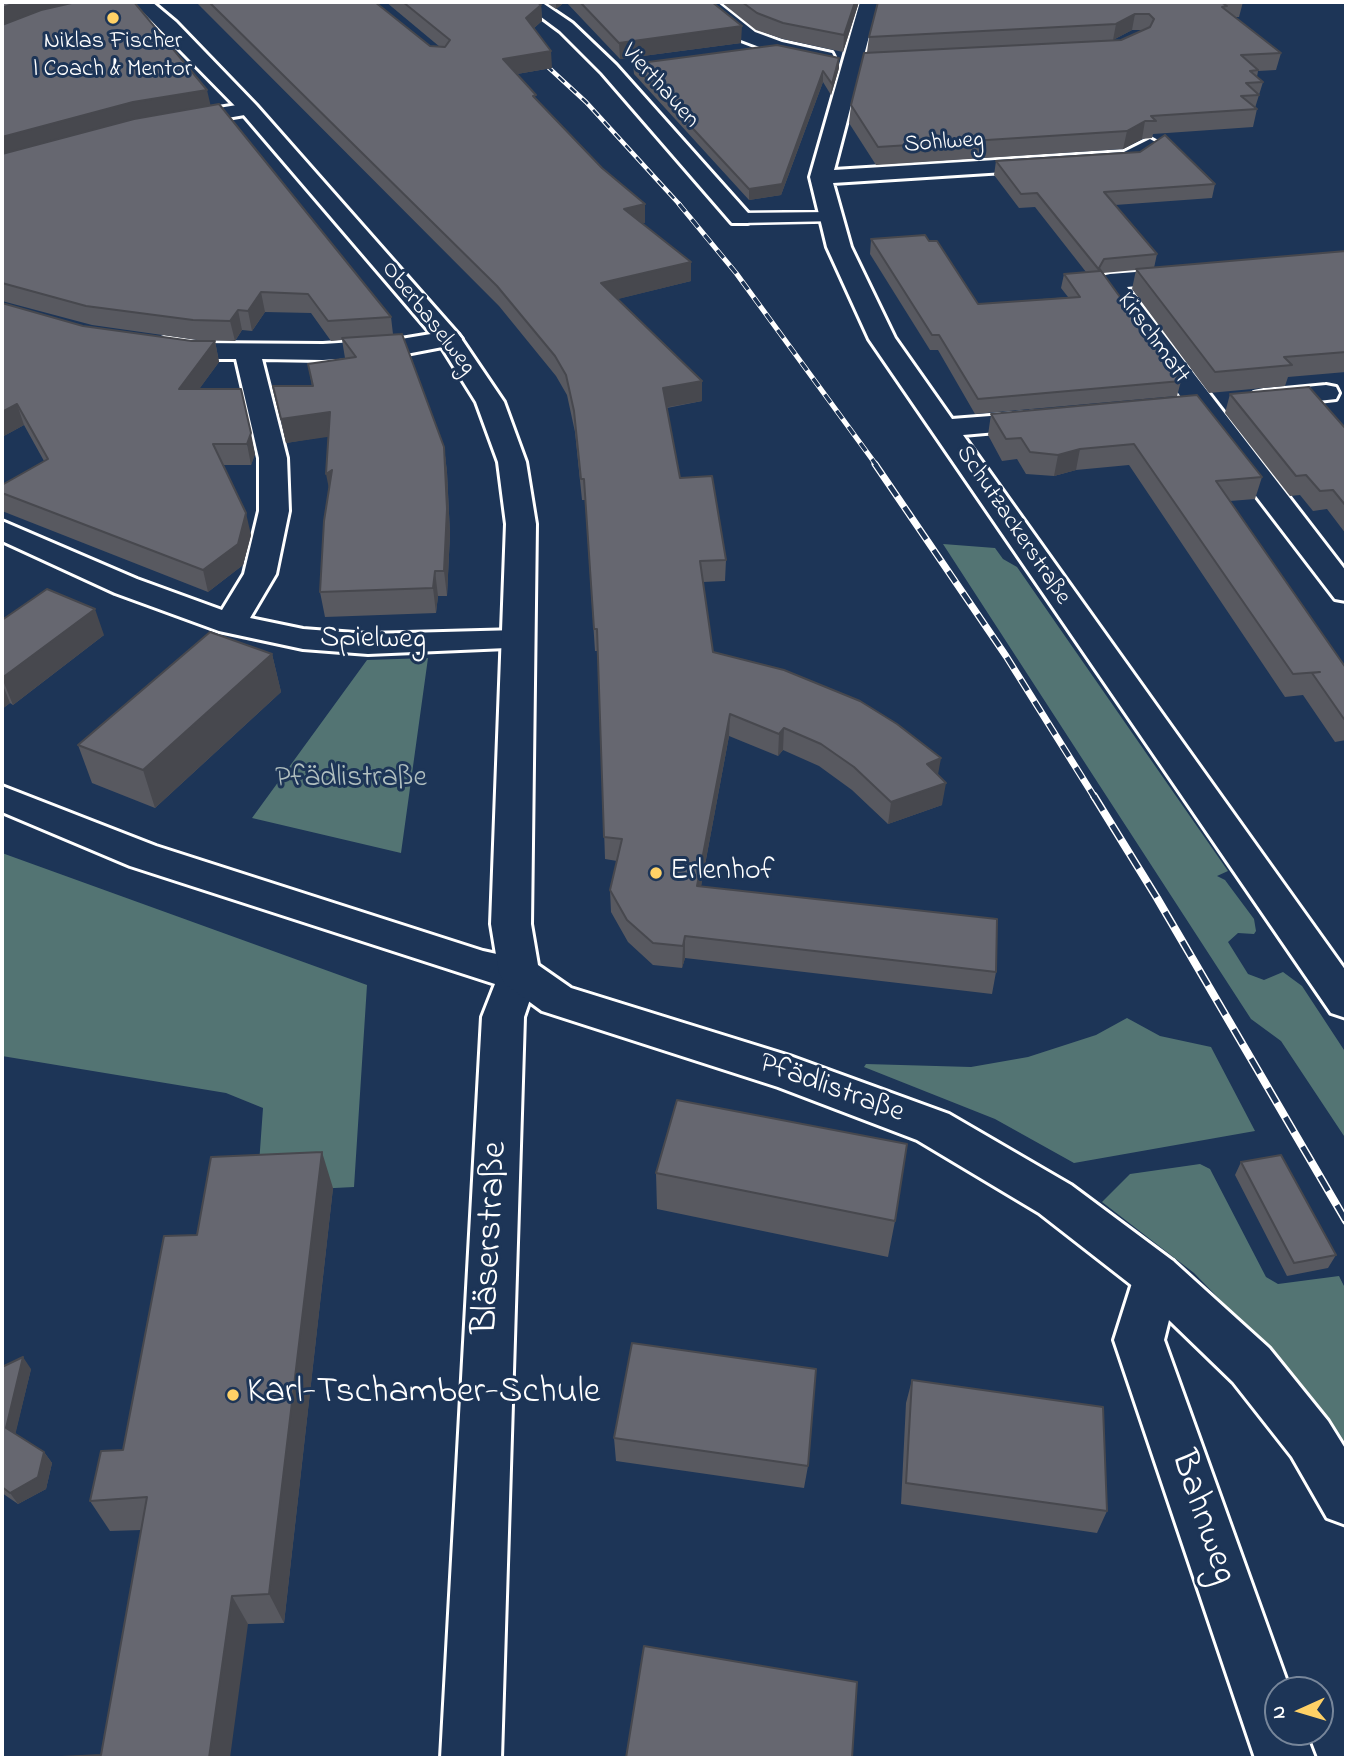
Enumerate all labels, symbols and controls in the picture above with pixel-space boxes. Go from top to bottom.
marker: Niklas Fischer | Coach & Mentor [105,10,121,26]
place label: Niklas Fischer | Coach & Mentor [34,29,192,85]
street label: Vierthauen [614,39,704,135]
street label: Sohlweg [903,127,985,161]
street label: Oberbaselweg [374,256,480,382]
street label: Kirschmatt [1109,288,1195,390]
street label: Schutzackerstraße [948,441,1076,611]
street label: Spielweg [320,622,426,660]
park label: Pfädlistraße [275,762,427,798]
place label: Erlenhof [670,855,775,891]
marker: Erlenhof [648,865,664,881]
street label: Pfädlistraße [753,1047,909,1133]
street label: Bläserstraße [466,1140,520,1336]
place label: Karl-Tschamber-Schule [247,1373,600,1417]
marker: Karl-Tschamber-Schule [225,1387,241,1403]
street label: Bahnweg [1158,1445,1244,1591]
north arrow [1264,1676,1334,1746]
text: N [1266,1705,1293,1720]

